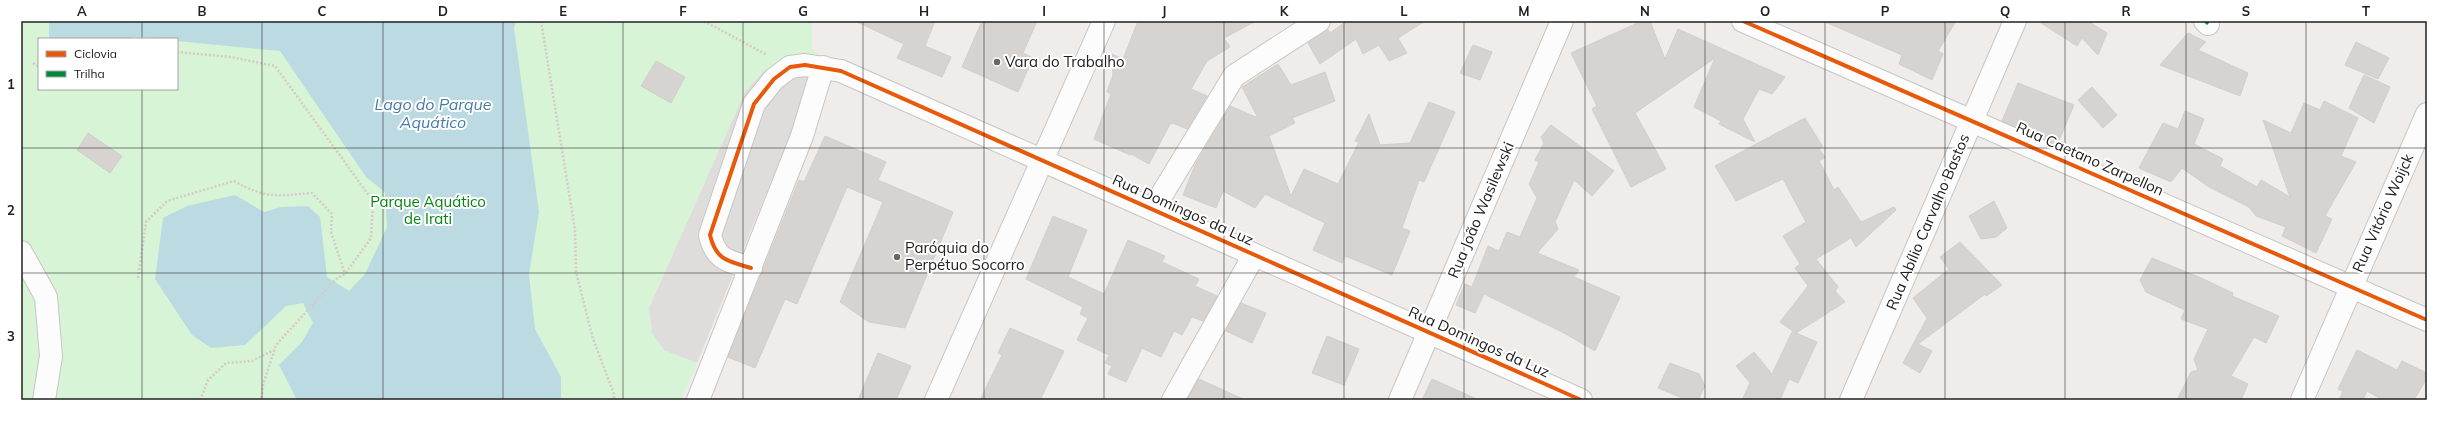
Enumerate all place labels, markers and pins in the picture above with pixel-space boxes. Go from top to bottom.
place label: Vara do Trabalho [1005,52,1125,71]
marker: Vara do Trabalho [992,57,1002,67]
place label: Paróquia do Perpétuo Socorro [905,238,1025,274]
marker: Paróquia do Perpétuo Socorro [892,252,902,262]

